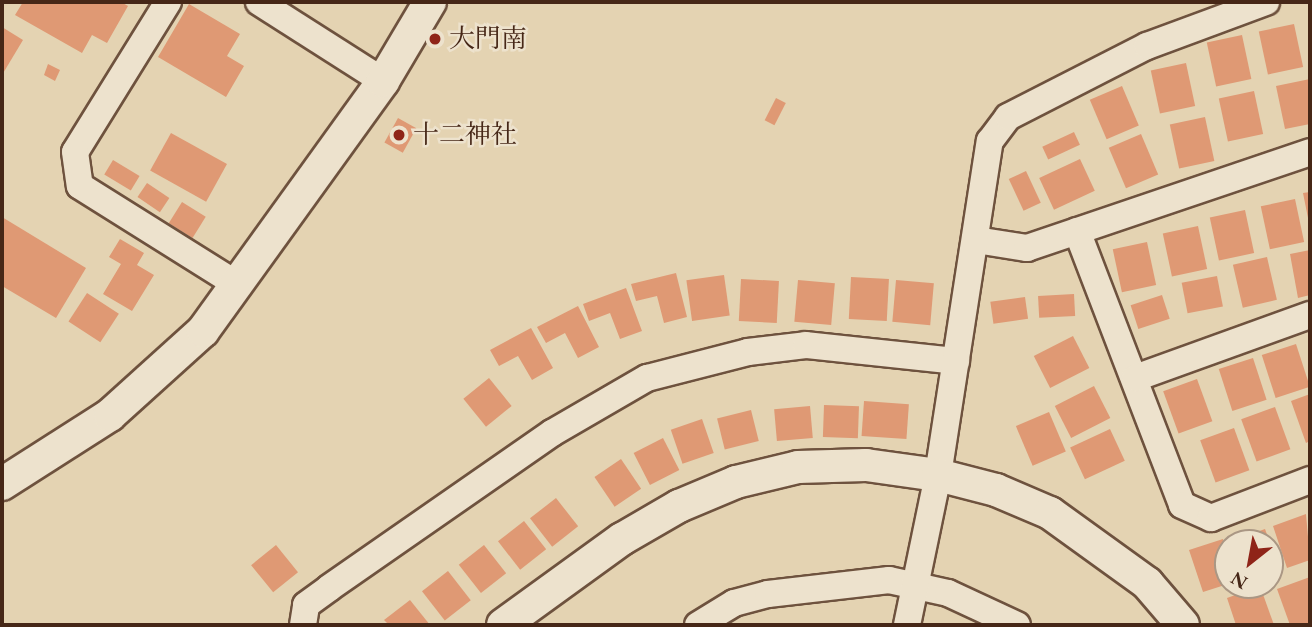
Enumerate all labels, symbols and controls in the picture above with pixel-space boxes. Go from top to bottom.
place label: 大門南 [449,23,527,55]
marker: 大門南 [427,31,443,47]
place label: 十二神社 [413,119,517,151]
marker: 十二神社 [391,127,407,143]
north arrow [1214,529,1284,599]
text: N [1226,566,1252,595]

